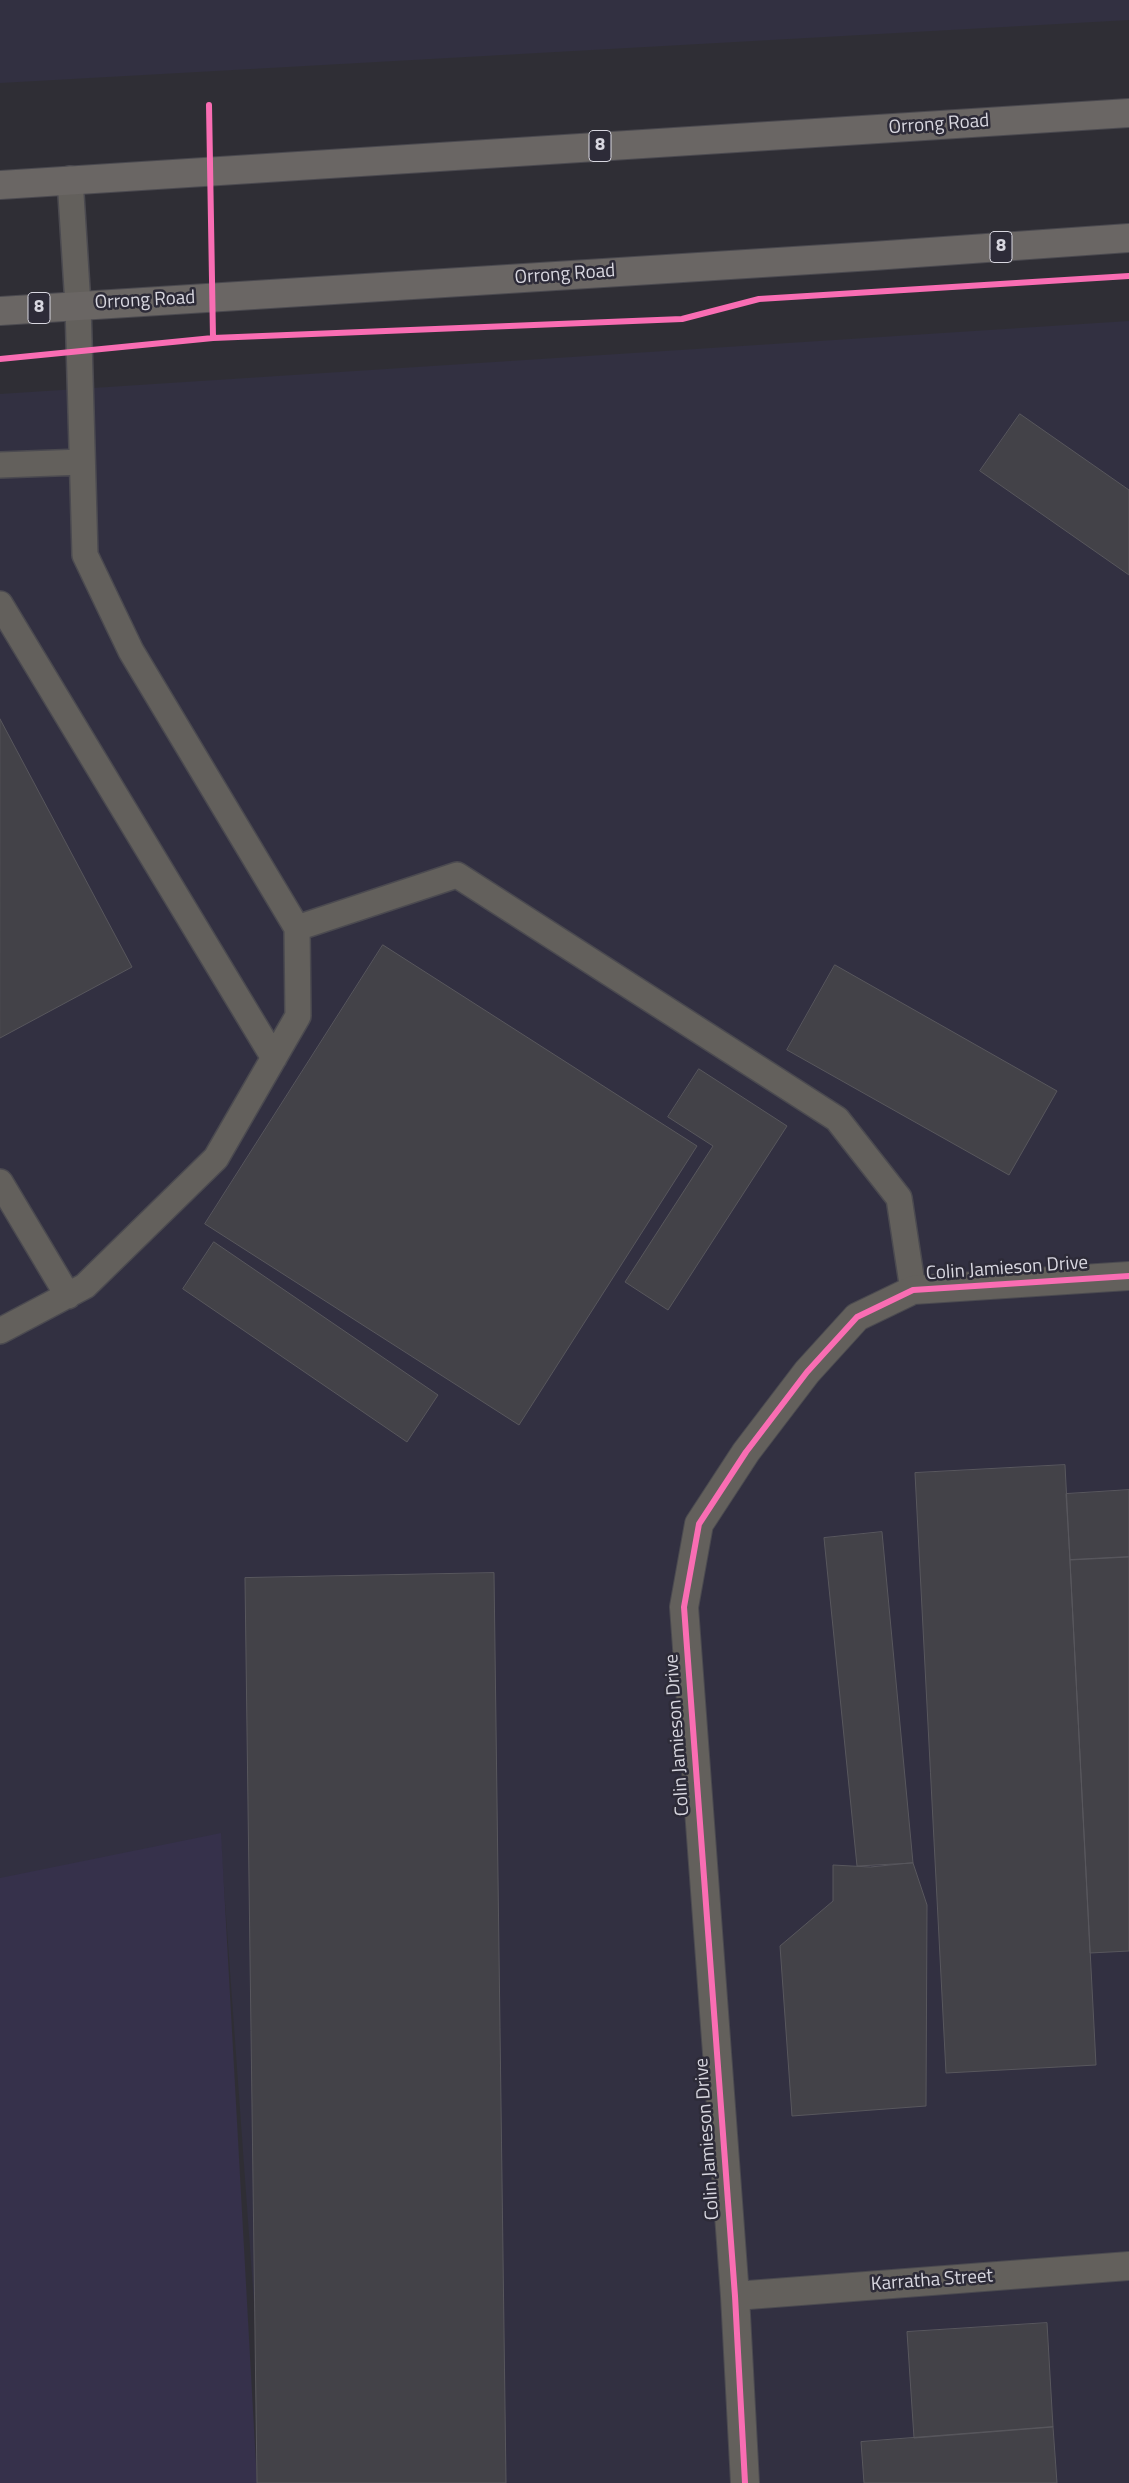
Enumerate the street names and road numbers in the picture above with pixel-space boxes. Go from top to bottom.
street label: Orrong Road [888,110,990,140]
road number: 8 [589,130,611,162]
road number: 8 [990,232,1012,262]
street label: Orrong Road [514,260,616,290]
street label: Orrong Road [94,287,196,315]
road number: 8 [28,292,50,324]
street label: Colin Jamieson Drive [925,1252,1089,1286]
street label: Colin Jamieson Drive [661,1653,695,1817]
street label: Colin Jamieson Drive [691,2057,725,2221]
street label: Karratha Street [870,2265,994,2297]

